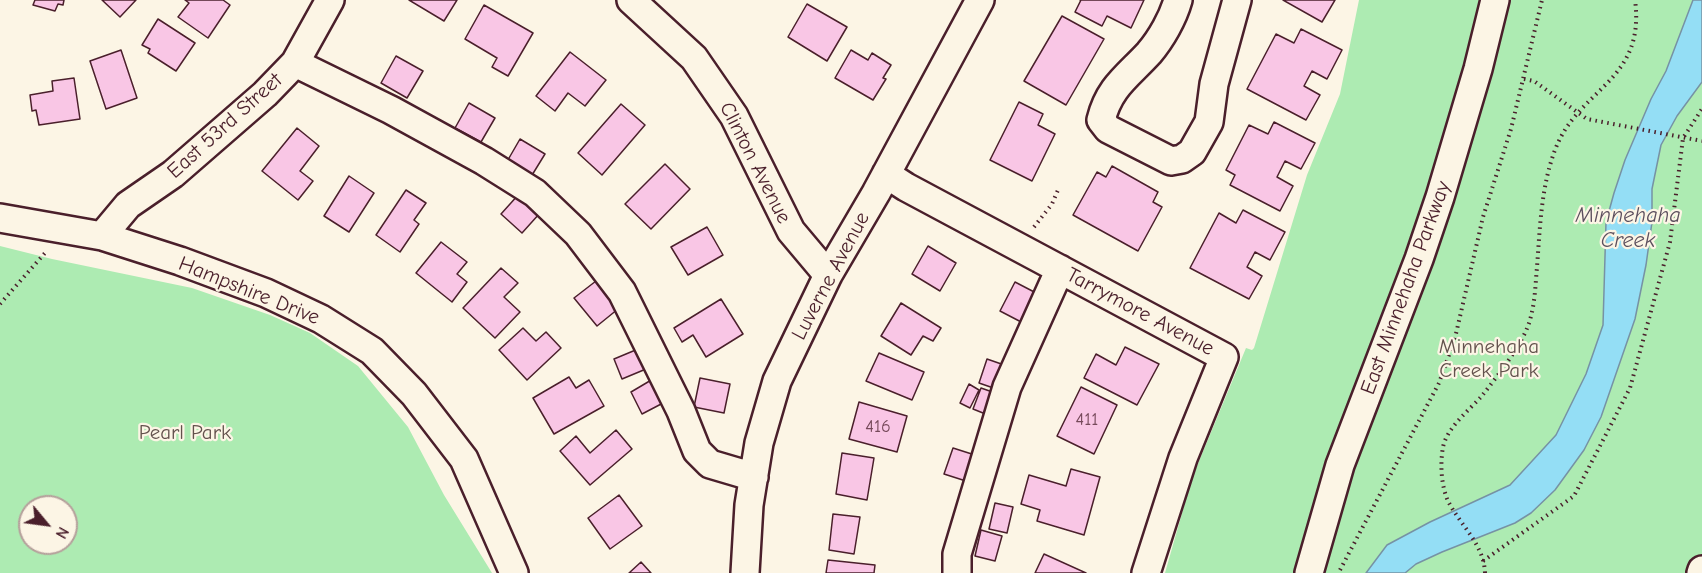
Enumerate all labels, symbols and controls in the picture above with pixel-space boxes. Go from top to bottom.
street label: East 53rd Street [162,68,288,184]
street label: Clinton Avenue [714,98,796,228]
street label: East Minnehaha Parkway [1356,178,1456,398]
water label: Minnehaha Creek [1575,203,1681,254]
street label: Luverne Avenue [787,208,875,344]
street label: Hampshire Drive [175,251,323,331]
street label: Tarrymore Avenue [1062,262,1218,362]
park label: Minnehaha Creek Park [1439,334,1539,384]
house number: 411 [1076,409,1098,431]
house number: 416 [865,416,891,438]
park label: Pearl Park [139,420,231,446]
north arrow [18,495,78,555]
text: N [52,524,72,542]

